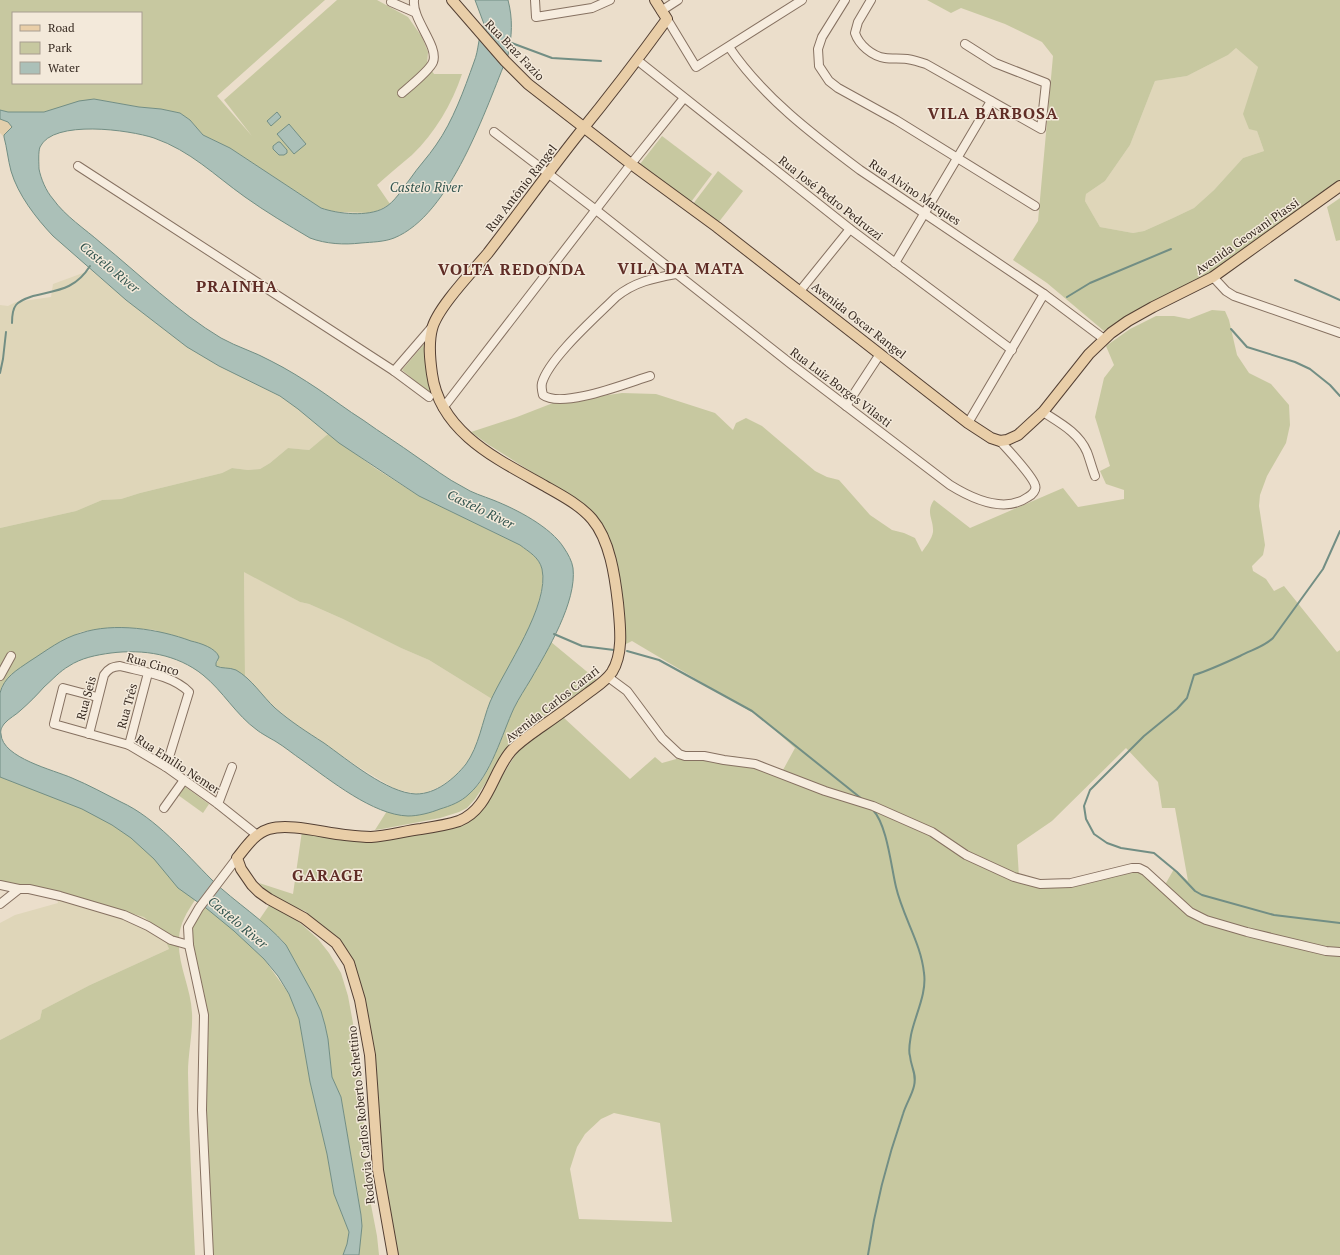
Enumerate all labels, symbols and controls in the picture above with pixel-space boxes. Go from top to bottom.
legend [12,12,142,84]
street label: Rua Braz Fazio [482,16,548,84]
text: Road [48,20,75,35]
text: Park [48,40,73,55]
text: Water [48,60,80,75]
district label: VILA BARBOSA [927,102,1059,124]
street label: Rua Antônio Rangel [482,141,560,235]
street label: Rua José Pedro Pedruzzi [776,153,886,244]
street label: Rua Alvino Marques [866,156,964,228]
water label: Castelo River [390,178,463,196]
street label: Avenida Geovani Piassi [1192,194,1302,277]
water label: Castelo River [76,237,145,297]
district label: VILA DA MATA [617,257,745,279]
district label: VOLTA REDONDA [438,258,586,280]
district label: PRAINHA [196,275,278,297]
street label: Avenida Oscar Rangel [809,278,909,362]
street label: Rua Luiz Borges Vilasti [787,344,895,430]
water label: Castelo River [445,485,518,533]
street label: Rua Cinco [125,649,181,679]
street label: Avenida Carlos Carari [502,662,602,745]
street label: Rua Seis [73,674,99,722]
street label: Rua Três [114,682,140,730]
street label: Rua Emilio Nemer [133,731,223,797]
district label: GARAGE [292,864,364,886]
water label: Castelo River [204,892,272,953]
street label: Rodovia Carlos Roberto Schettino [344,1025,378,1205]

